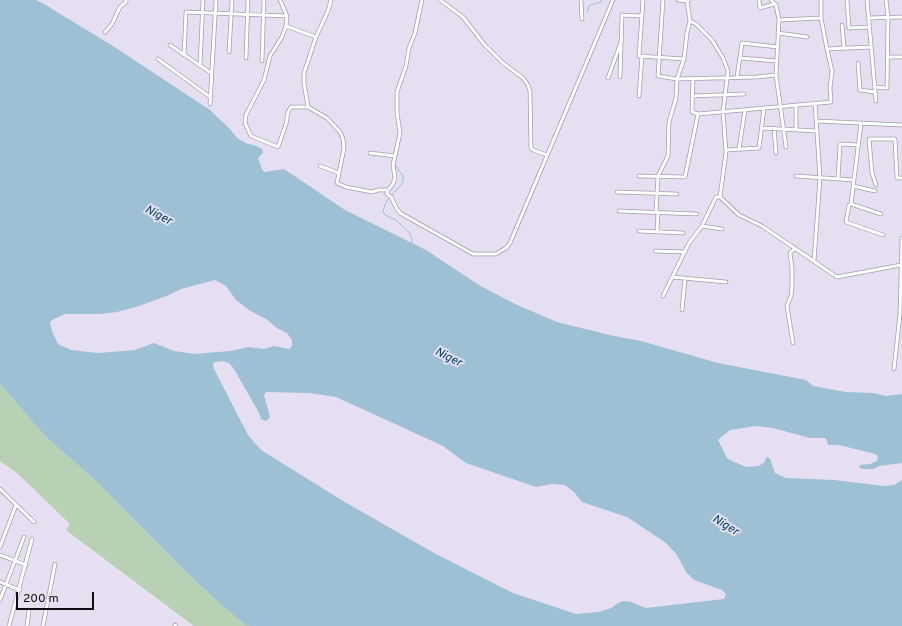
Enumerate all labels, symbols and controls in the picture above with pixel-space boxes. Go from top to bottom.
water label: Niger [142,203,174,229]
water label: Niger [432,345,464,371]
water label: Niger [709,512,741,540]
scale bar [18,584,96,610]
text: 200 m [23,591,59,607]

